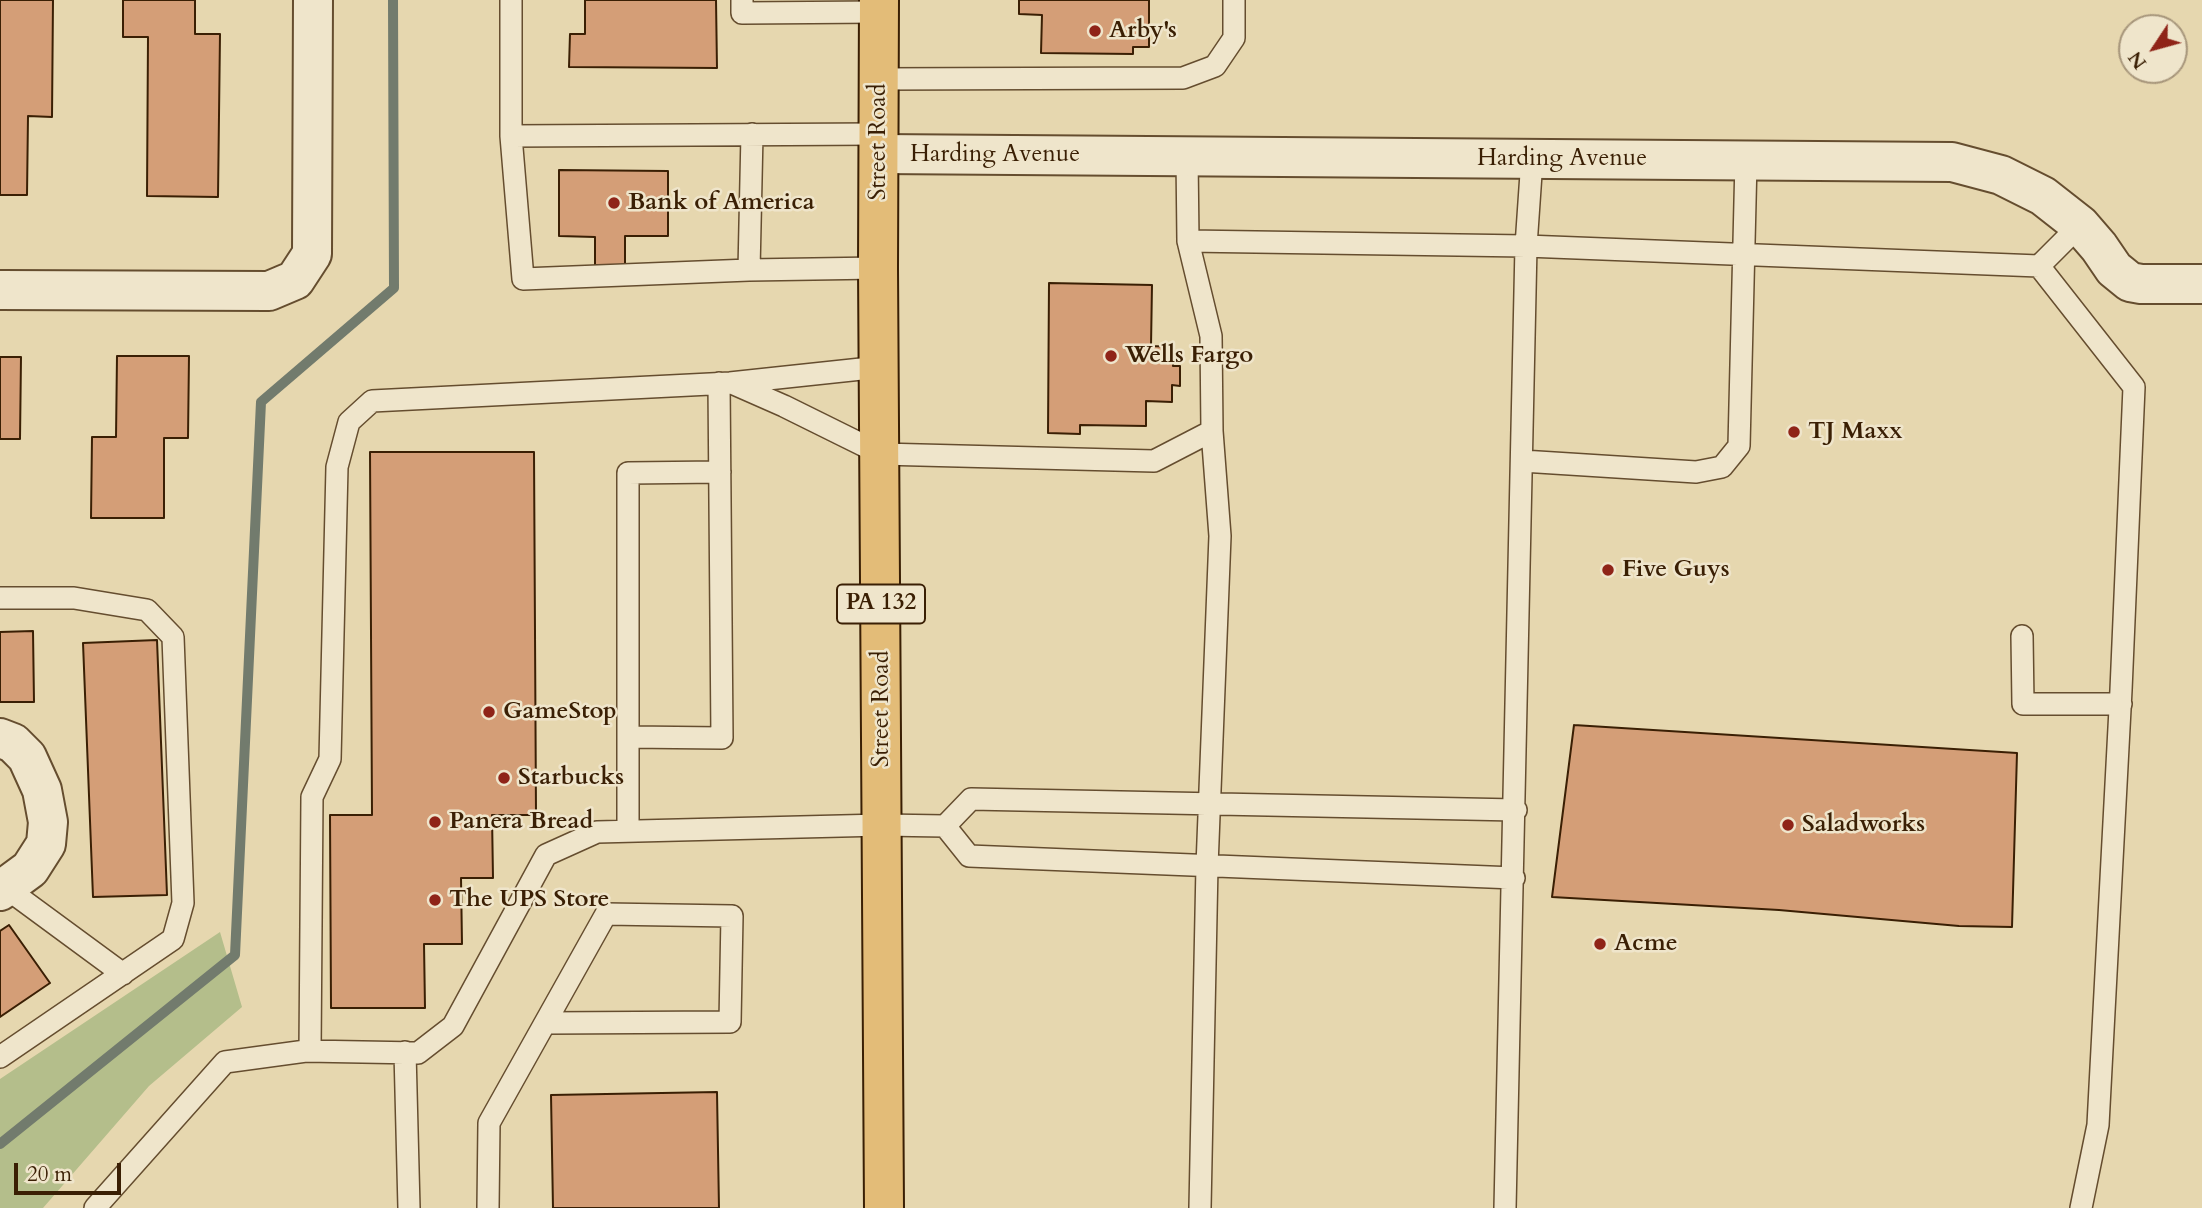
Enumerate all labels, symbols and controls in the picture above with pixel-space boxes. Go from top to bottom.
north arrow [2118,14,2188,84]
place label: Arby's [1109,17,1177,45]
marker: Arby's [1087,23,1103,39]
text: N [2122,46,2153,74]
street label: Street Road [865,84,893,200]
street label: Harding Avenue [910,141,1080,169]
street label: Harding Avenue [1477,145,1647,173]
place label: Bank of America [628,189,815,217]
marker: Bank of America [606,195,622,211]
place label: Wells Fargo [1125,342,1253,370]
marker: Wells Fargo [1103,348,1119,364]
place label: TJ Maxx [1808,418,1902,446]
marker: TJ Maxx [1786,424,1802,440]
place label: Five Guys [1622,556,1730,584]
marker: Five Guys [1600,562,1616,578]
road number: PA 132 [837,584,925,624]
street label: Street Road [868,651,896,767]
place label: GameStop [503,698,617,726]
marker: GameStop [481,704,497,720]
place label: Starbucks [518,764,624,792]
marker: Starbucks [496,770,512,786]
place label: Panera Bread [449,808,593,836]
place label: Saladworks [1802,811,1925,839]
marker: Panera Bread [427,814,443,830]
marker: Saladworks [1780,817,1796,833]
place label: The UPS Store [449,886,609,914]
marker: The UPS Store [427,892,443,908]
place label: Acme [1614,930,1678,958]
marker: Acme [1592,936,1608,952]
scale bar [18,1148,124,1192]
text: 20 m [27,1160,72,1189]

